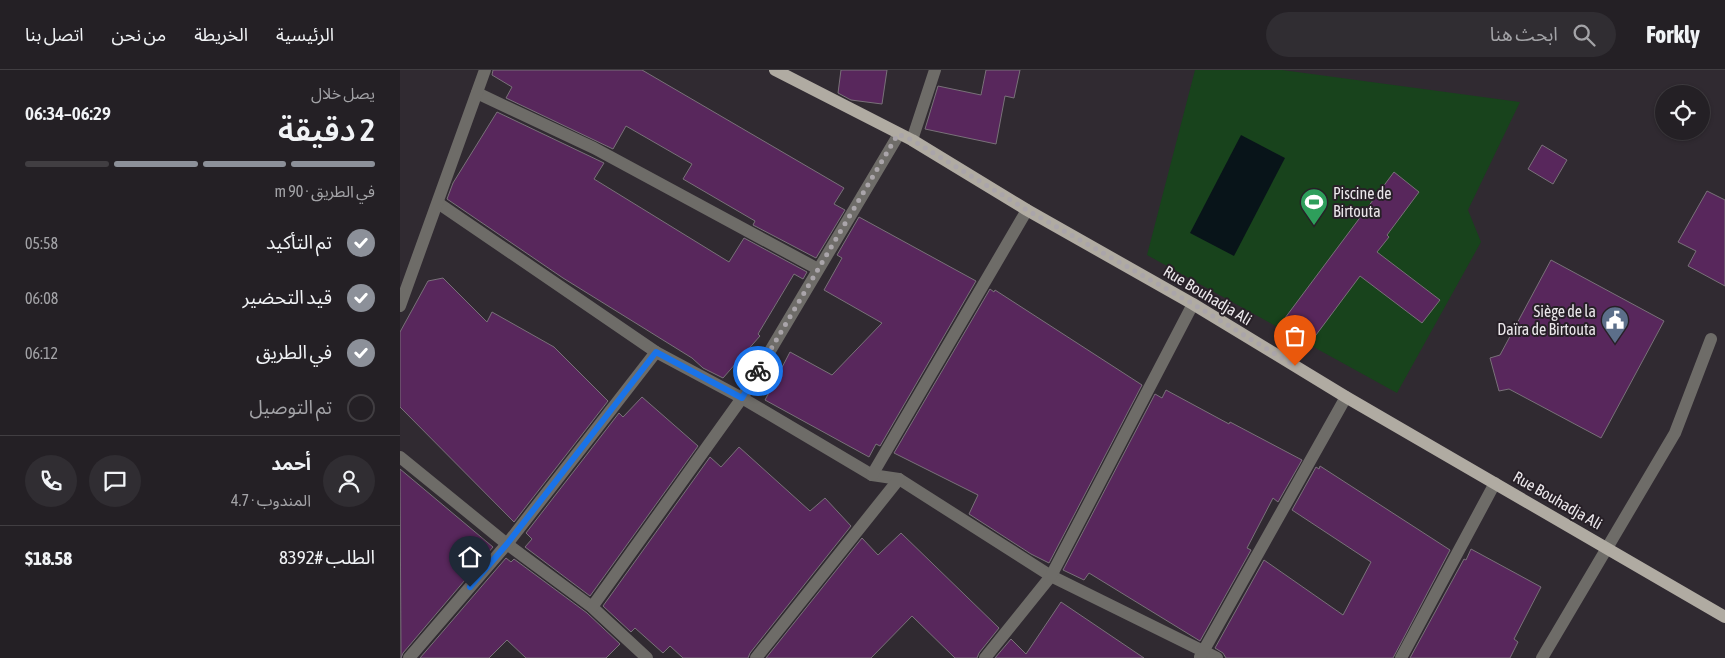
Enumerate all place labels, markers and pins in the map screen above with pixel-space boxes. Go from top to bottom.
place label: Piscine de Birtouta [1333,184,1392,220]
sports icon: Piscine de Birtouta [1299,187,1329,226]
place label: Siège de la Daïra de Birtouta [1497,302,1596,338]
public building icon: Siège de la Daïra de Birtouta [1600,305,1630,344]
pin [1274,315,1316,366]
pin [449,536,491,587]

